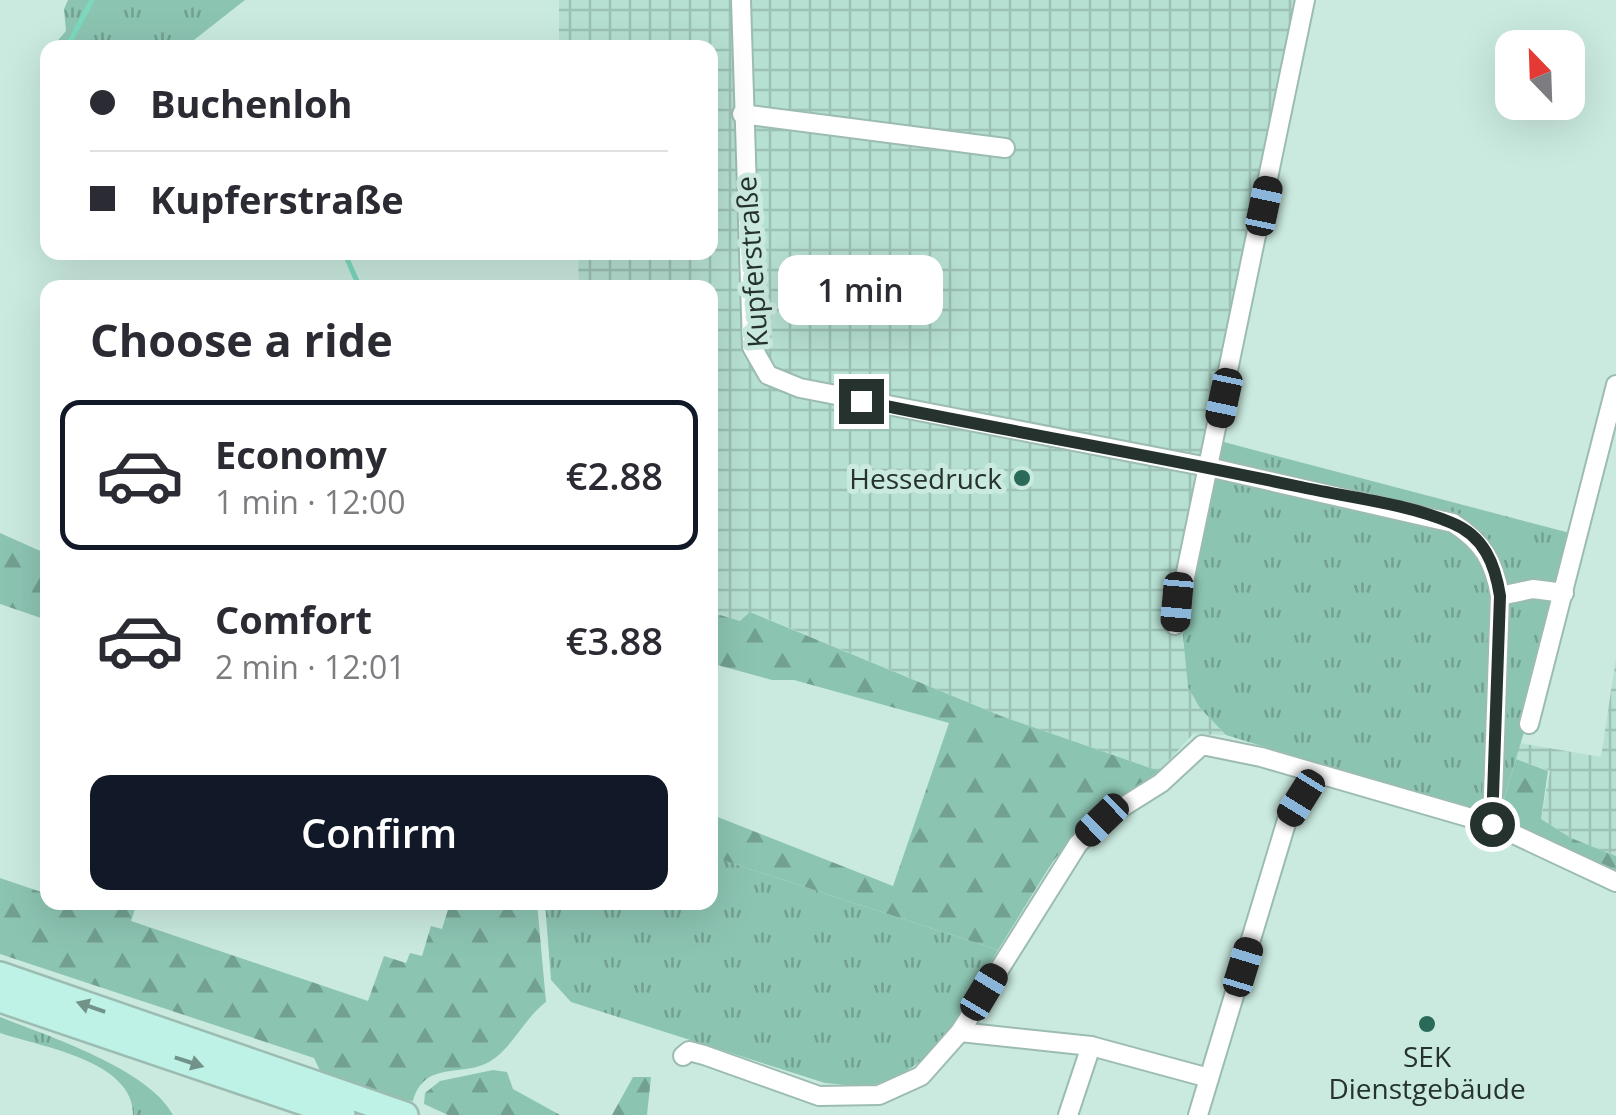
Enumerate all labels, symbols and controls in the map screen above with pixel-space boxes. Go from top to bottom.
north arrow [1495,30,1585,120]
map controls [1495,30,1585,120]
text: Buchenloh [150,77,353,129]
text: Kupferstraße [150,173,404,225]
car [1243,174,1285,238]
street label: Kupferstraße [726,175,776,349]
callout: 1 min [778,256,944,326]
text: 1 min [817,268,904,311]
text: Choose a ride [90,309,393,370]
car [1203,366,1245,430]
route end [839,379,884,424]
text: Economy [215,428,387,480]
icon: car [95,430,185,520]
text: €2.88 [566,449,663,501]
place label: Hessedruck [849,459,1002,497]
marker: Hessedruck [1011,467,1033,489]
text: 1 min · 12:00 [215,480,406,523]
car [1159,571,1195,633]
text: Comfort [215,593,372,645]
icon: car [95,595,185,685]
text: €3.88 [566,614,663,666]
text: 2 min · 12:01 [215,645,406,688]
car [1272,765,1330,831]
button: Confirm [90,775,668,890]
car [1070,788,1134,852]
route start [1470,802,1515,847]
car [1220,934,1266,1000]
car [956,959,1012,1025]
one-way arrow [76,998,106,1013]
marker: SEK Dienstgebäude [1416,1013,1438,1035]
place label: SEK Dienstgebäude [1328,1037,1526,1107]
one-way arrow [175,1056,205,1071]

